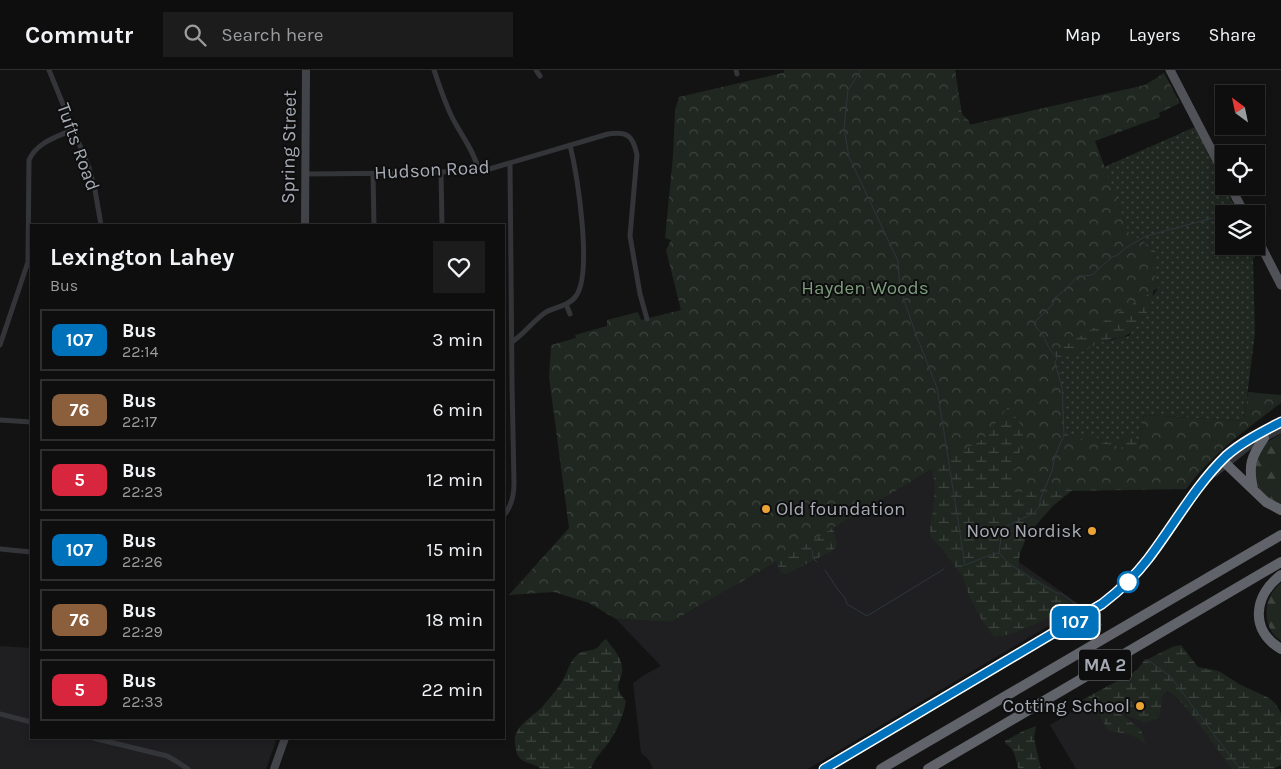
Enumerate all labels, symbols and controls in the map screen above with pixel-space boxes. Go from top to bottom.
search box [163,12,513,57]
text: Commutr [25,21,133,49]
icon: search [181,21,209,49]
text: Search here [221,24,323,46]
text: Map [1065,24,1101,46]
text: Layers [1129,24,1181,46]
text: Share [1209,24,1256,46]
north arrow [1215,85,1265,135]
map controls [1215,85,1265,255]
street label: Spring Street [277,90,301,204]
street label: Tufts Road [52,100,104,194]
button: locate [1215,145,1265,195]
street label: Hudson Road [374,156,490,184]
button: layers [1215,205,1265,255]
button: heart [433,241,485,293]
text: Lexington Lahey [50,243,234,271]
text: Bus [50,276,78,295]
park label: Hayden Woods [801,277,929,299]
text: Bus [122,320,156,342]
text: 107 [66,329,93,351]
text: 3 min [432,329,483,351]
text: 22:14 [122,342,158,361]
text: Bus [122,390,156,412]
text: 76 [70,399,89,421]
text: 6 min [433,399,483,421]
text: 22:17 [122,412,157,431]
text: Bus [122,460,156,482]
text: 5 [74,469,85,491]
text: 12 min [426,469,483,491]
text: 22:23 [122,482,163,501]
place label: Old foundation [776,498,906,520]
marker: Old foundation [760,503,772,515]
place label: Novo Nordisk [966,520,1082,542]
marker: Novo Nordisk [1086,525,1098,537]
text: Bus [122,530,156,552]
text: 107 [66,539,93,561]
text: 15 min [427,539,483,561]
text: 22:26 [122,552,163,571]
unlabelled marker [1117,571,1139,593]
text: Bus [122,600,156,622]
line badge: 107 [1046,606,1104,638]
text: 76 [70,609,89,631]
text: 18 min [426,609,483,631]
text: 107 [1062,611,1088,633]
text: 22:29 [122,622,163,641]
road number: MA 2 [1079,650,1131,680]
text: Bus [122,670,156,692]
text: 5 [74,679,85,701]
text: 22 min [422,679,483,701]
text: 22:33 [122,692,163,711]
place label: Cotting School [1002,695,1130,717]
marker: Cotting School [1134,700,1146,712]

